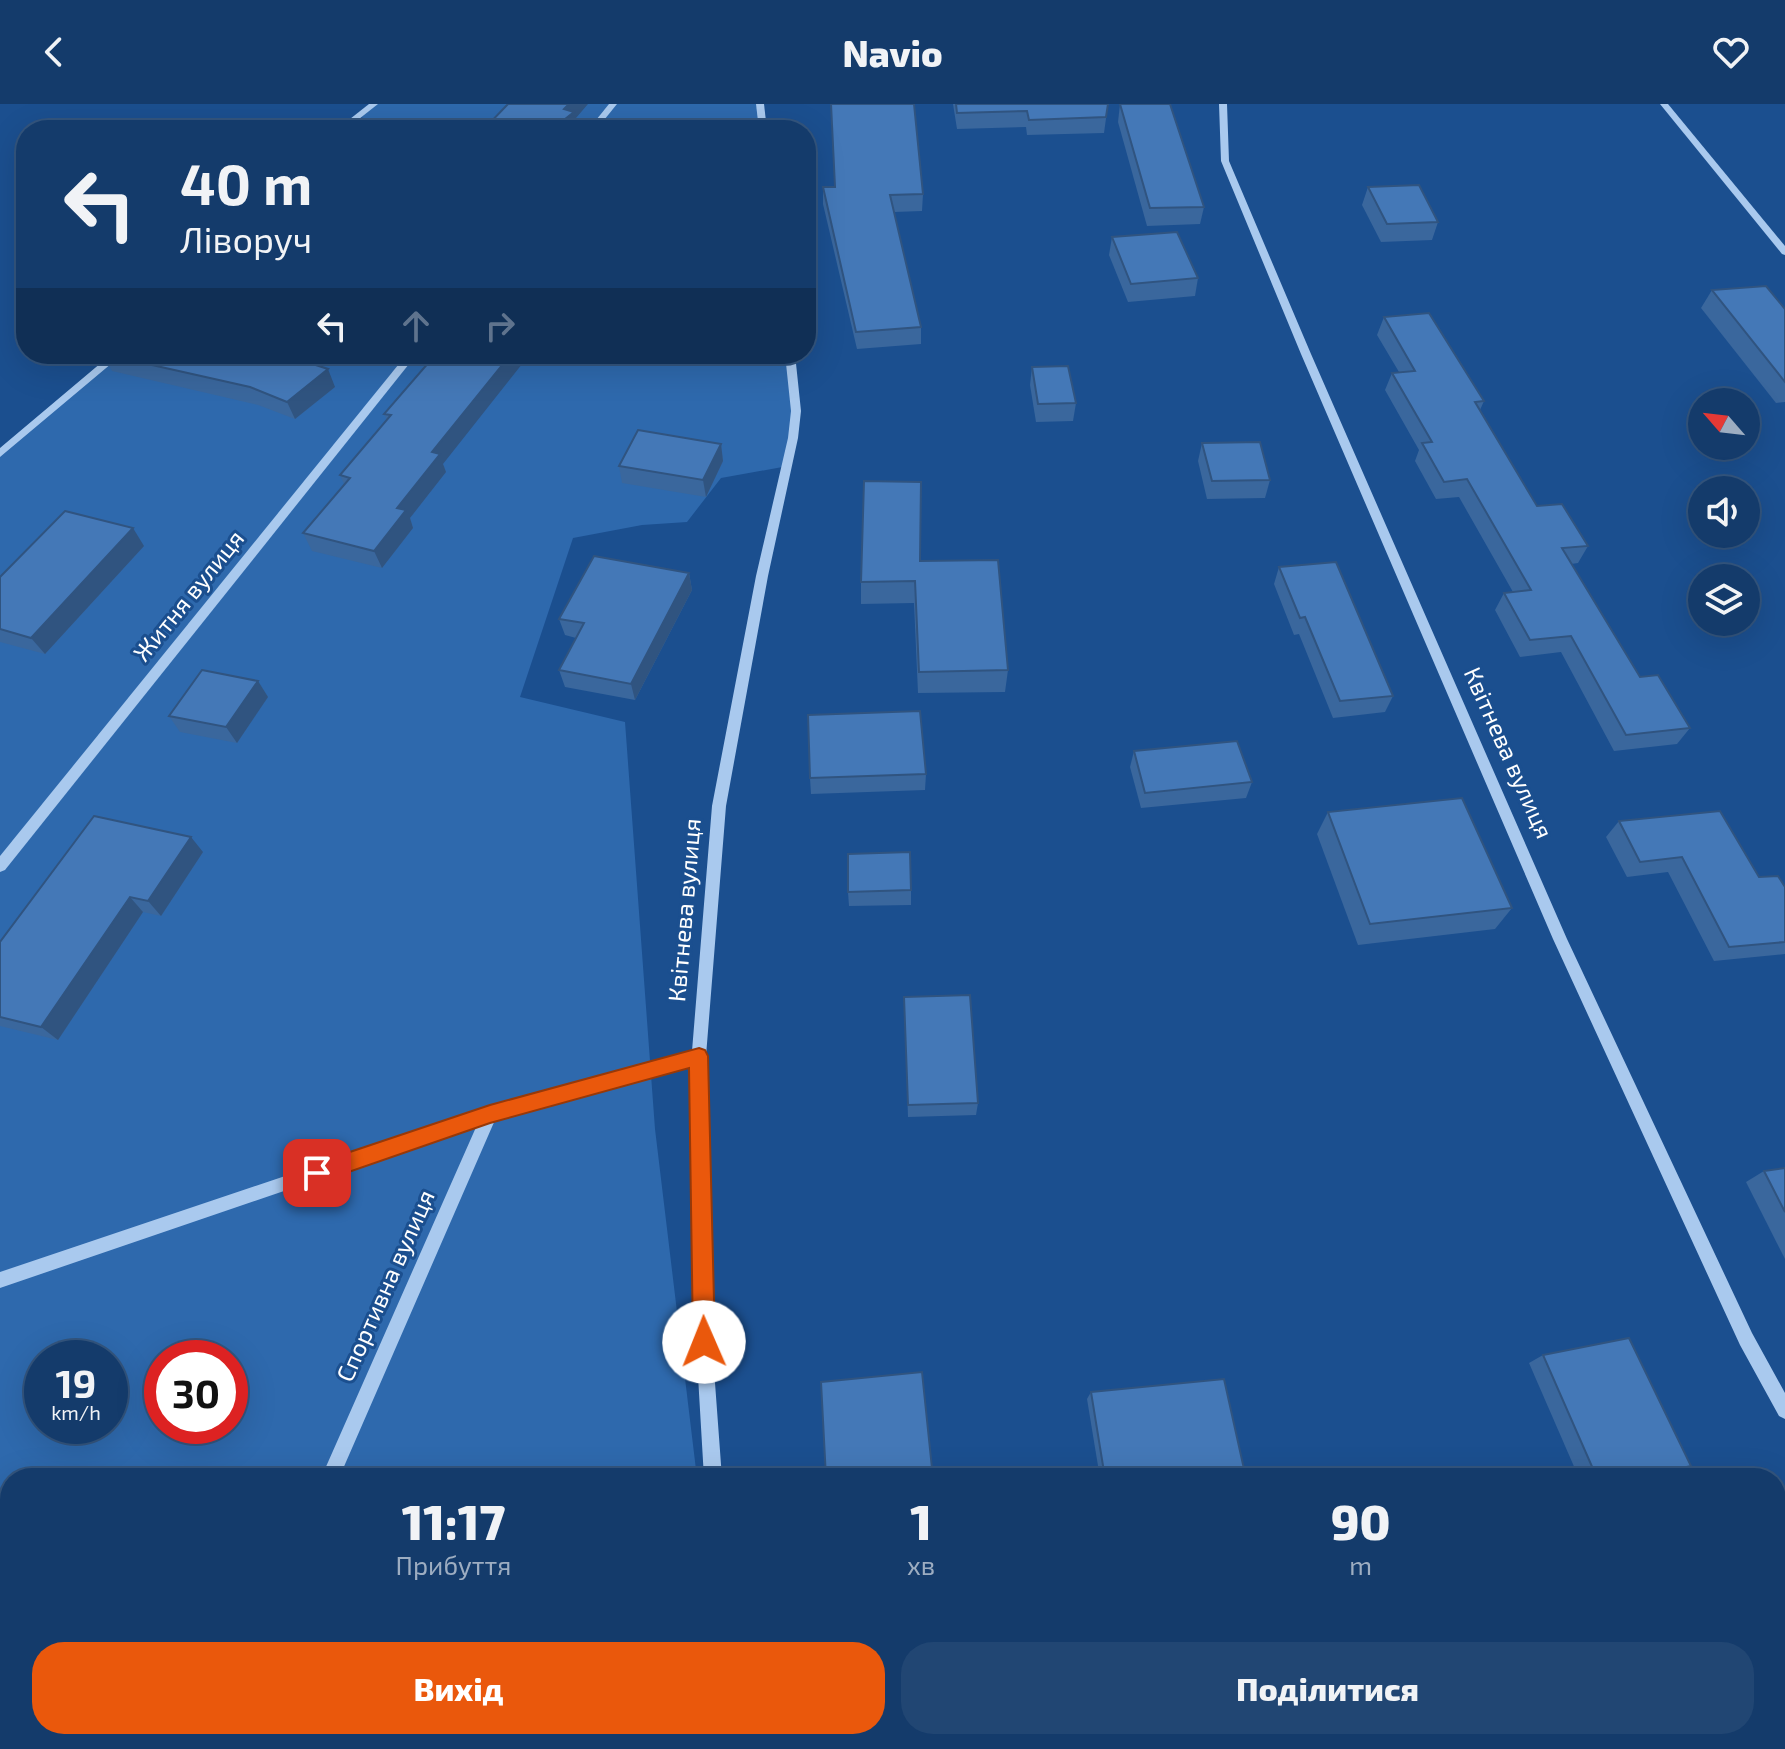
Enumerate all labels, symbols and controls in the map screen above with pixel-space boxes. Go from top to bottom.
icon: back [32,30,76,74]
icon: heart [1709,30,1753,74]
text: Navio [842,31,943,74]
text: 40 m [180,149,312,216]
icon: left [48,152,152,256]
text: Ліворуч [180,217,312,260]
icon: left [310,304,354,348]
icon: ahead [394,304,438,348]
icon: right [478,304,522,348]
north arrow [1688,388,1760,460]
map controls [1688,388,1760,636]
button: sound [1688,476,1760,548]
street label: Житня вулиця [126,524,250,667]
button: layers [1688,564,1760,636]
street label: Квітнева вулиця [1458,662,1560,843]
street label: Квітнева вулиця [661,817,707,1003]
pin [283,1139,351,1207]
icon: arrive [295,1151,339,1195]
street label: Спортивна вулиця [329,1185,441,1386]
position arrow [662,1300,746,1384]
speed limit sign: 30 [144,1340,248,1444]
text: 19 [56,1358,96,1406]
text: km/h [51,1400,101,1424]
text: 11:17 [402,1492,505,1550]
text: 1 [910,1492,932,1550]
text: 90 [1331,1492,1390,1550]
text: Прибуття [395,1549,511,1580]
text: хв [907,1549,935,1580]
text: m [1349,1549,1372,1580]
button: Вихід [32,1642,885,1734]
button: Поділитися [901,1642,1754,1734]

